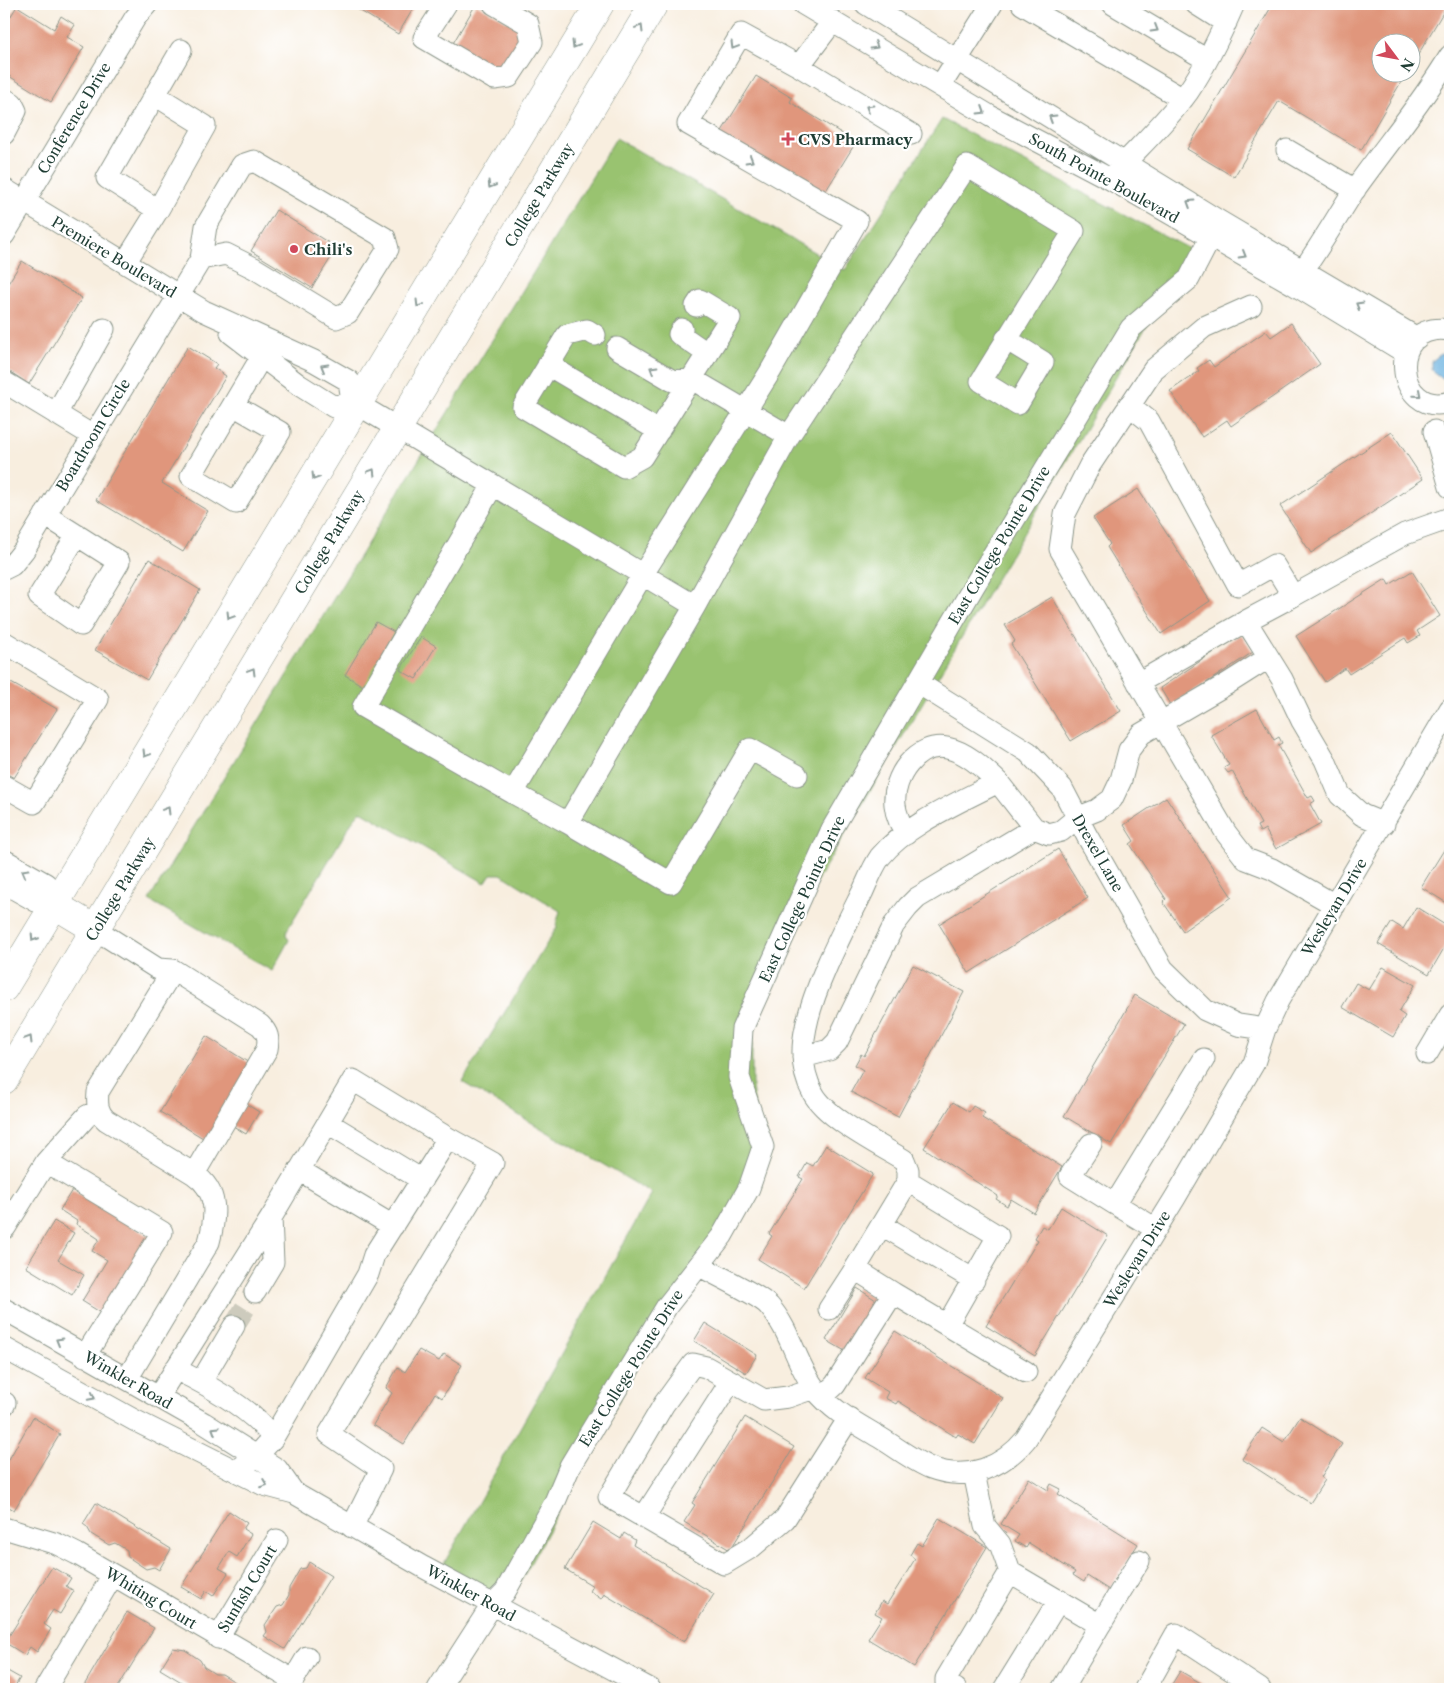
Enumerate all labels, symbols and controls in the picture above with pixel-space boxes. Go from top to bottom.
one-way arrow [1150,22,1159,32]
one-way arrow [633,25,643,34]
north arrow [1372,32,1422,82]
one-way arrow [869,39,878,49]
one-way arrow [571,40,581,49]
one-way arrow [730,41,740,50]
text: N [1396,55,1418,75]
street label: Conference Drive [33,59,115,177]
one-way arrow [866,105,875,115]
one-way arrow [977,105,986,115]
one-way arrow [1048,114,1057,124]
street label: South Pointe Boulevard [1026,129,1182,227]
place label: CVS Pharmacy [798,130,913,149]
marker: CVS Pharmacy [782,133,794,145]
street label: College Parkway [500,139,578,251]
one-way arrow [745,153,754,163]
one-way arrow [487,179,497,188]
one-way arrow [1186,200,1196,209]
street label: Premiere Boulevard [48,212,180,302]
place label: Chili's [304,240,352,259]
marker: Chili's [288,243,300,255]
one-way arrow [1238,249,1247,259]
one-way arrow [415,299,425,308]
one-way arrow [1356,301,1365,311]
one-way arrow [321,363,330,373]
one-way arrow [650,366,659,376]
street label: Boardroom Circle [52,375,134,495]
one-way arrow [1412,389,1421,398]
street label: East College Pointe Drive [944,462,1054,628]
one-way arrow [365,468,375,477]
one-way arrow [311,471,321,480]
street label: College Parkway [290,486,368,598]
one-way arrow [227,610,237,619]
one-way arrow [245,667,255,676]
one-way arrow [143,749,153,758]
one-way arrow [161,806,171,815]
street label: Drexel Lane [1068,811,1128,895]
street label: East College Pointe Drive [755,813,849,985]
street label: College Parkway [81,833,159,945]
street label: Wesleyan Drive [1297,855,1371,960]
one-way arrow [21,868,30,878]
one-way arrow [31,933,41,942]
one-way arrow [22,1035,32,1044]
street label: Wesleyan Drive [1099,1207,1174,1312]
street label: East College Pointe Drive [575,1286,687,1450]
one-way arrow [55,1337,64,1347]
street label: Winkler Road [80,1347,176,1413]
one-way arrow [87,1391,96,1401]
one-way arrow [212,1427,221,1437]
one-way arrow [259,1478,268,1488]
street label: Sunfish Court [213,1541,281,1636]
street label: Winkler Road [422,1560,519,1625]
street label: Whiting Court [101,1563,201,1633]

